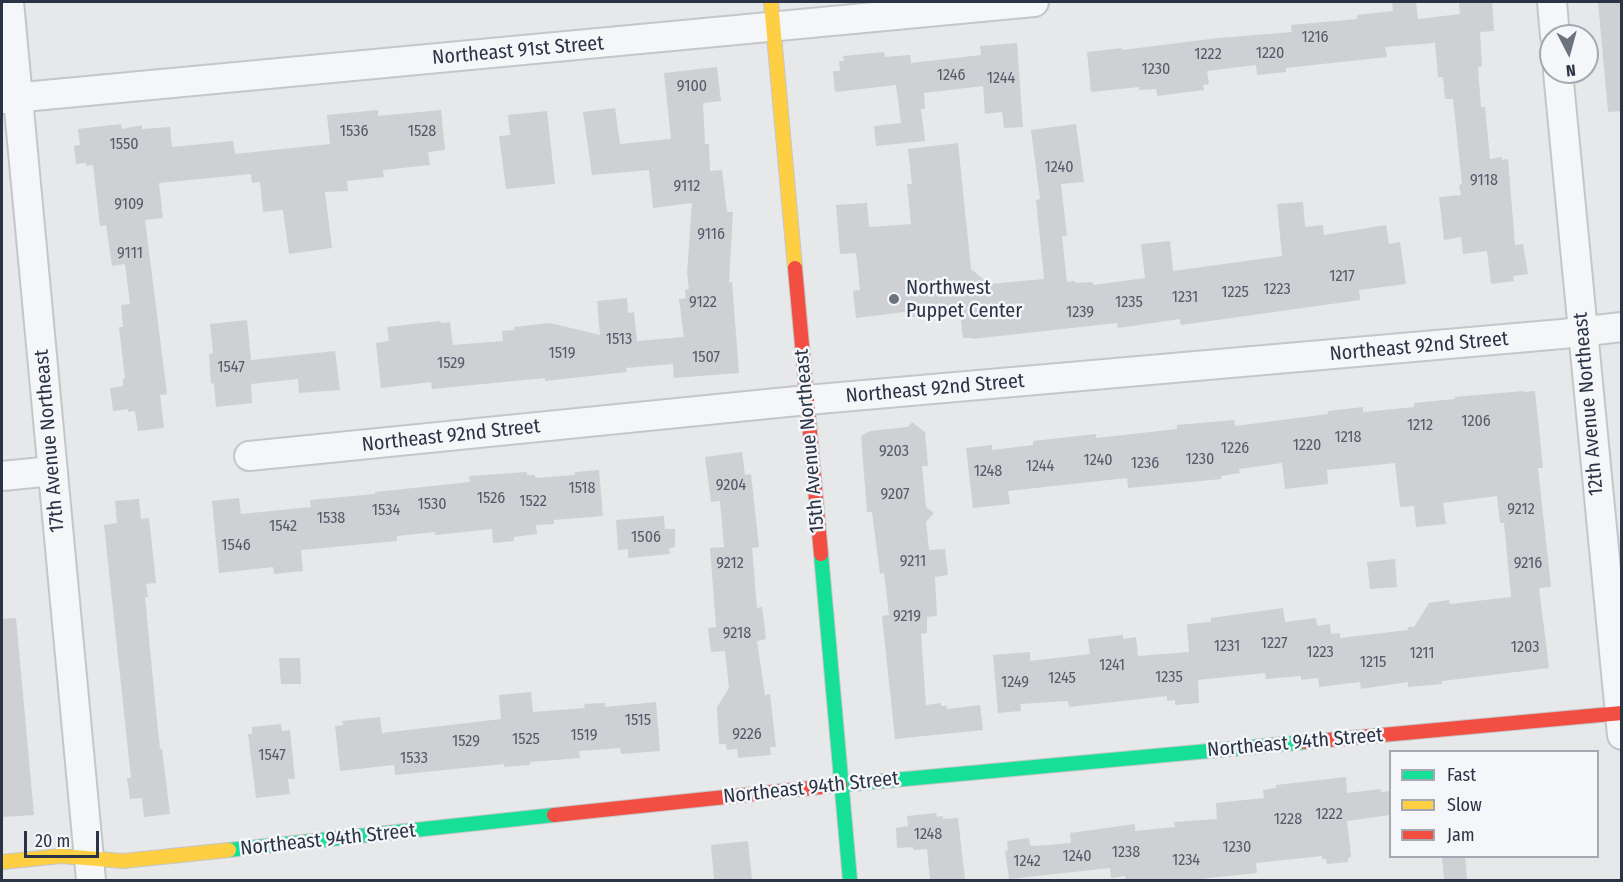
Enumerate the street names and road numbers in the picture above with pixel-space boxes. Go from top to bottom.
street label: Northeast 91st Street [431,32,605,70]
street label: 12th Avenue Northeast [1569,311,1609,497]
street label: Northeast 92nd Street [1329,327,1509,367]
street label: 17th Avenue Northeast [30,348,70,534]
street label: 15th Avenue Northeast [790,348,830,534]
street label: Northeast 92nd Street [845,369,1025,409]
street label: Northeast 92nd Street [361,415,541,457]
street label: Northeast 94th Street [1206,723,1384,763]
street label: Northeast 94th Street [722,767,900,809]
street label: Northeast 94th Street [239,819,417,861]

